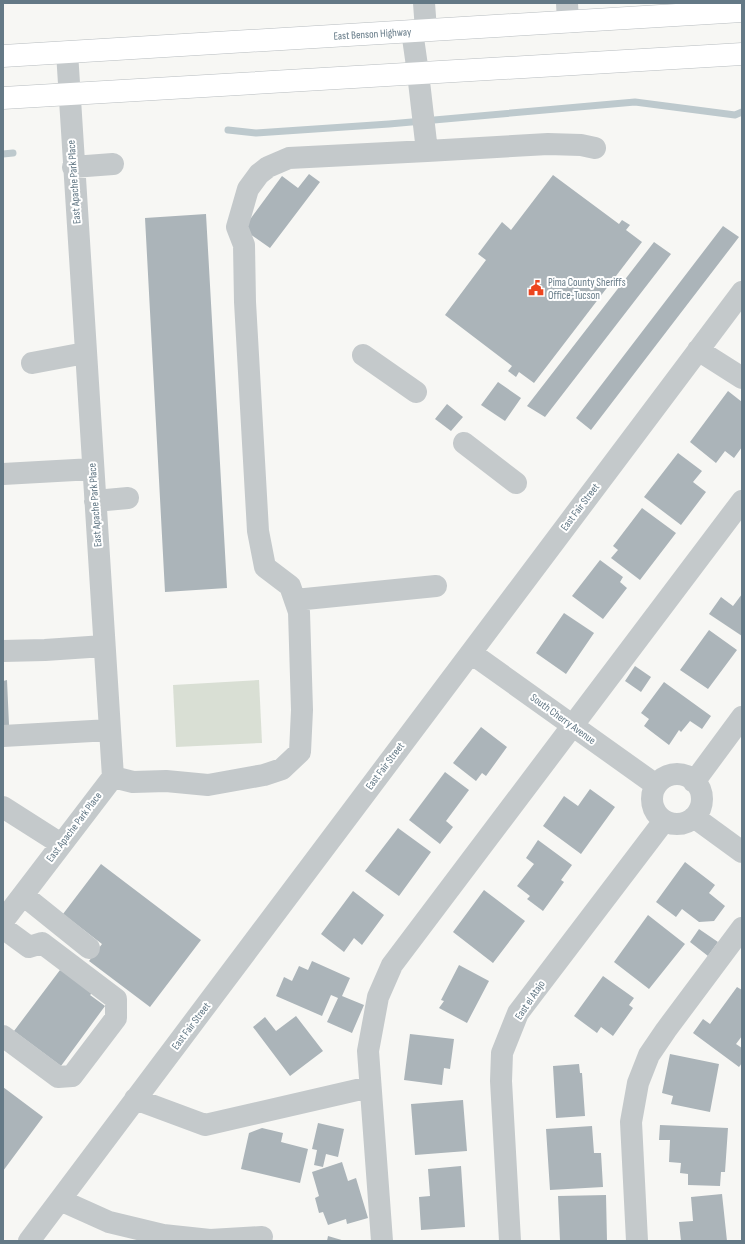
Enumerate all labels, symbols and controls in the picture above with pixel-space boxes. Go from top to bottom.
street label: East Benson Highway [333,25,412,42]
street label: East Apache Park Place [65,140,83,224]
place label: Pima County Sheriffs Office-Tucson [548,276,626,302]
public building icon: Pima County Sheriffs Office-Tucson [527,279,545,297]
street label: East Apache Park Place [86,463,104,547]
street label: East Fair Street [558,480,602,533]
street label: South Cherry Avenue [528,691,598,747]
street label: East Fair Street [363,739,407,792]
street label: East Apache Park Place [43,789,105,865]
street label: East el Atajo [512,977,548,1022]
street label: East Fair Street [169,999,213,1052]

